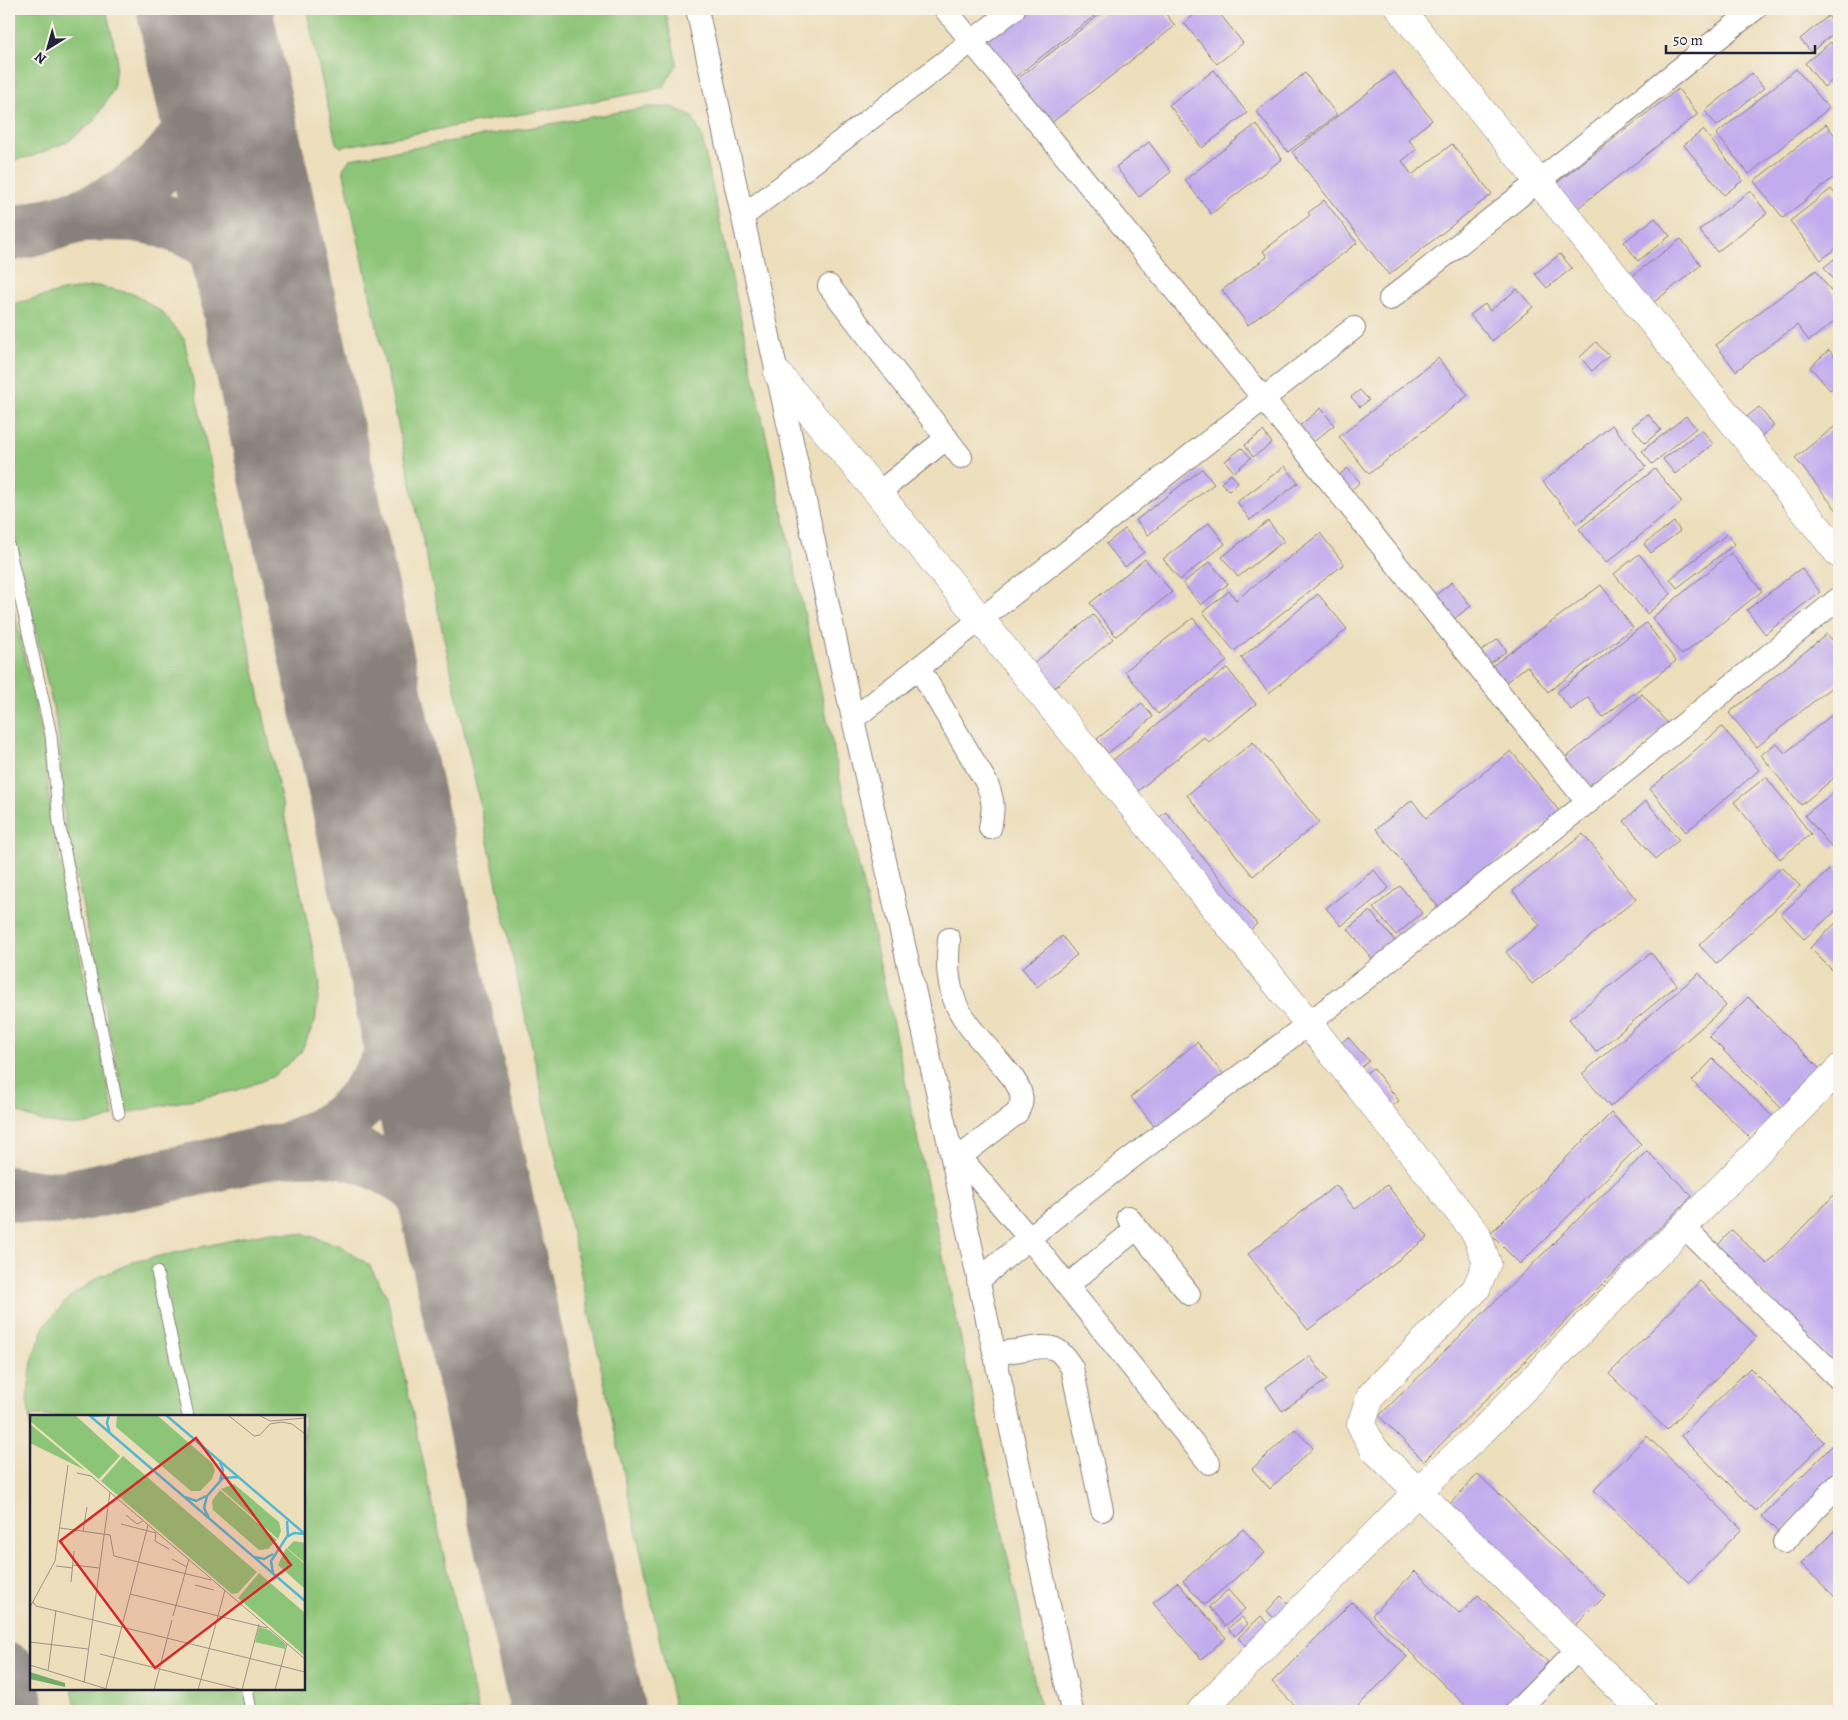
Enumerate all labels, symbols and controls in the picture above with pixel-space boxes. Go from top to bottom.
north arrow [22,22,72,72]
scale bar [1666,22,1814,54]
text: 50 m [1673,30,1703,50]
text: N [31,47,50,69]
inset map [30,1415,305,1690]

